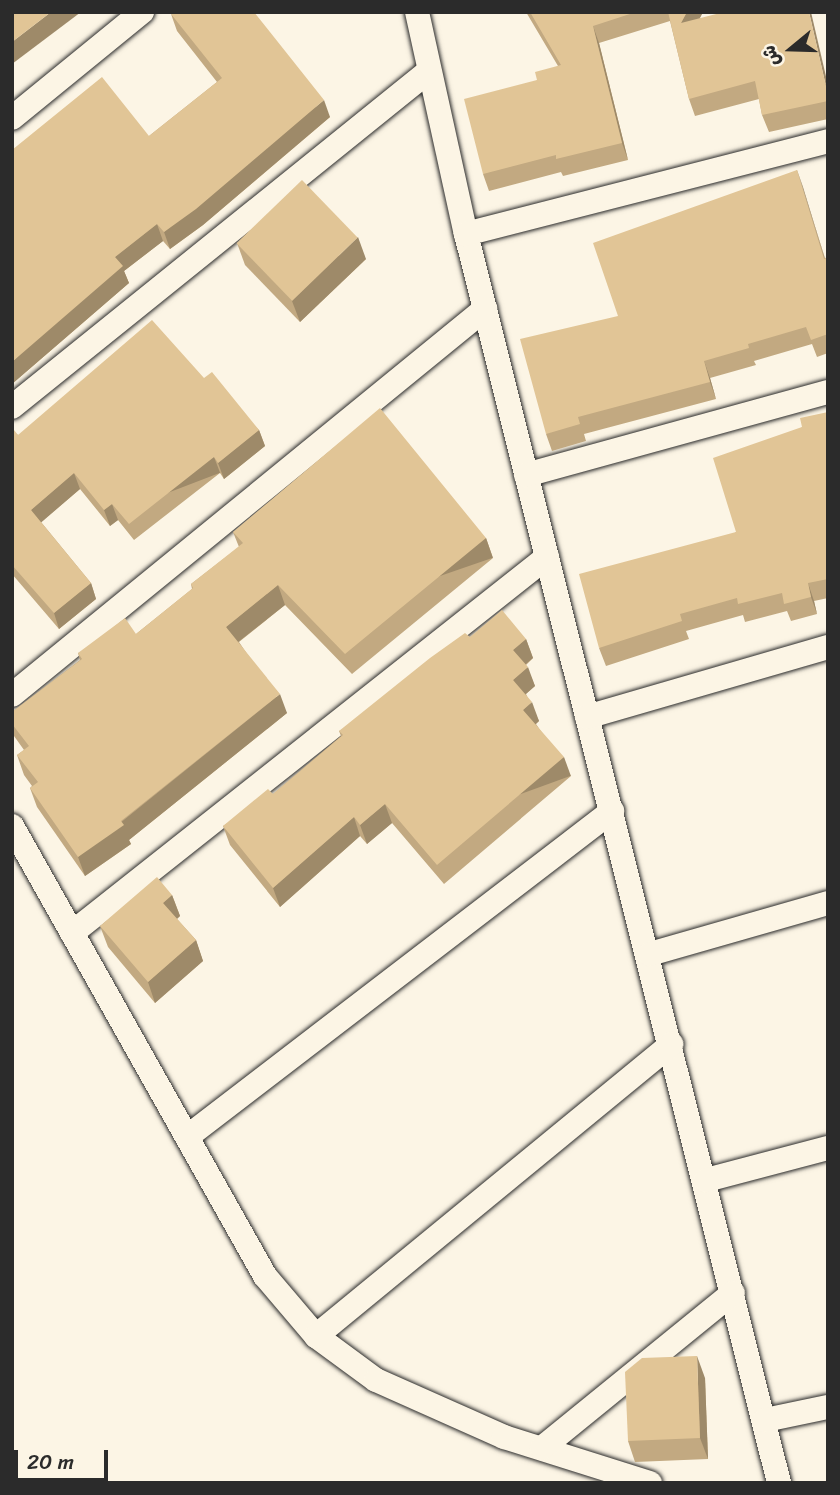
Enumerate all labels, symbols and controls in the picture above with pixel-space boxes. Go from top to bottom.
north arrow [756,14,826,84]
text: ش [752,41,790,71]
scale bar [18,1436,112,1480]
text: 20 m [27,1443,74,1481]

